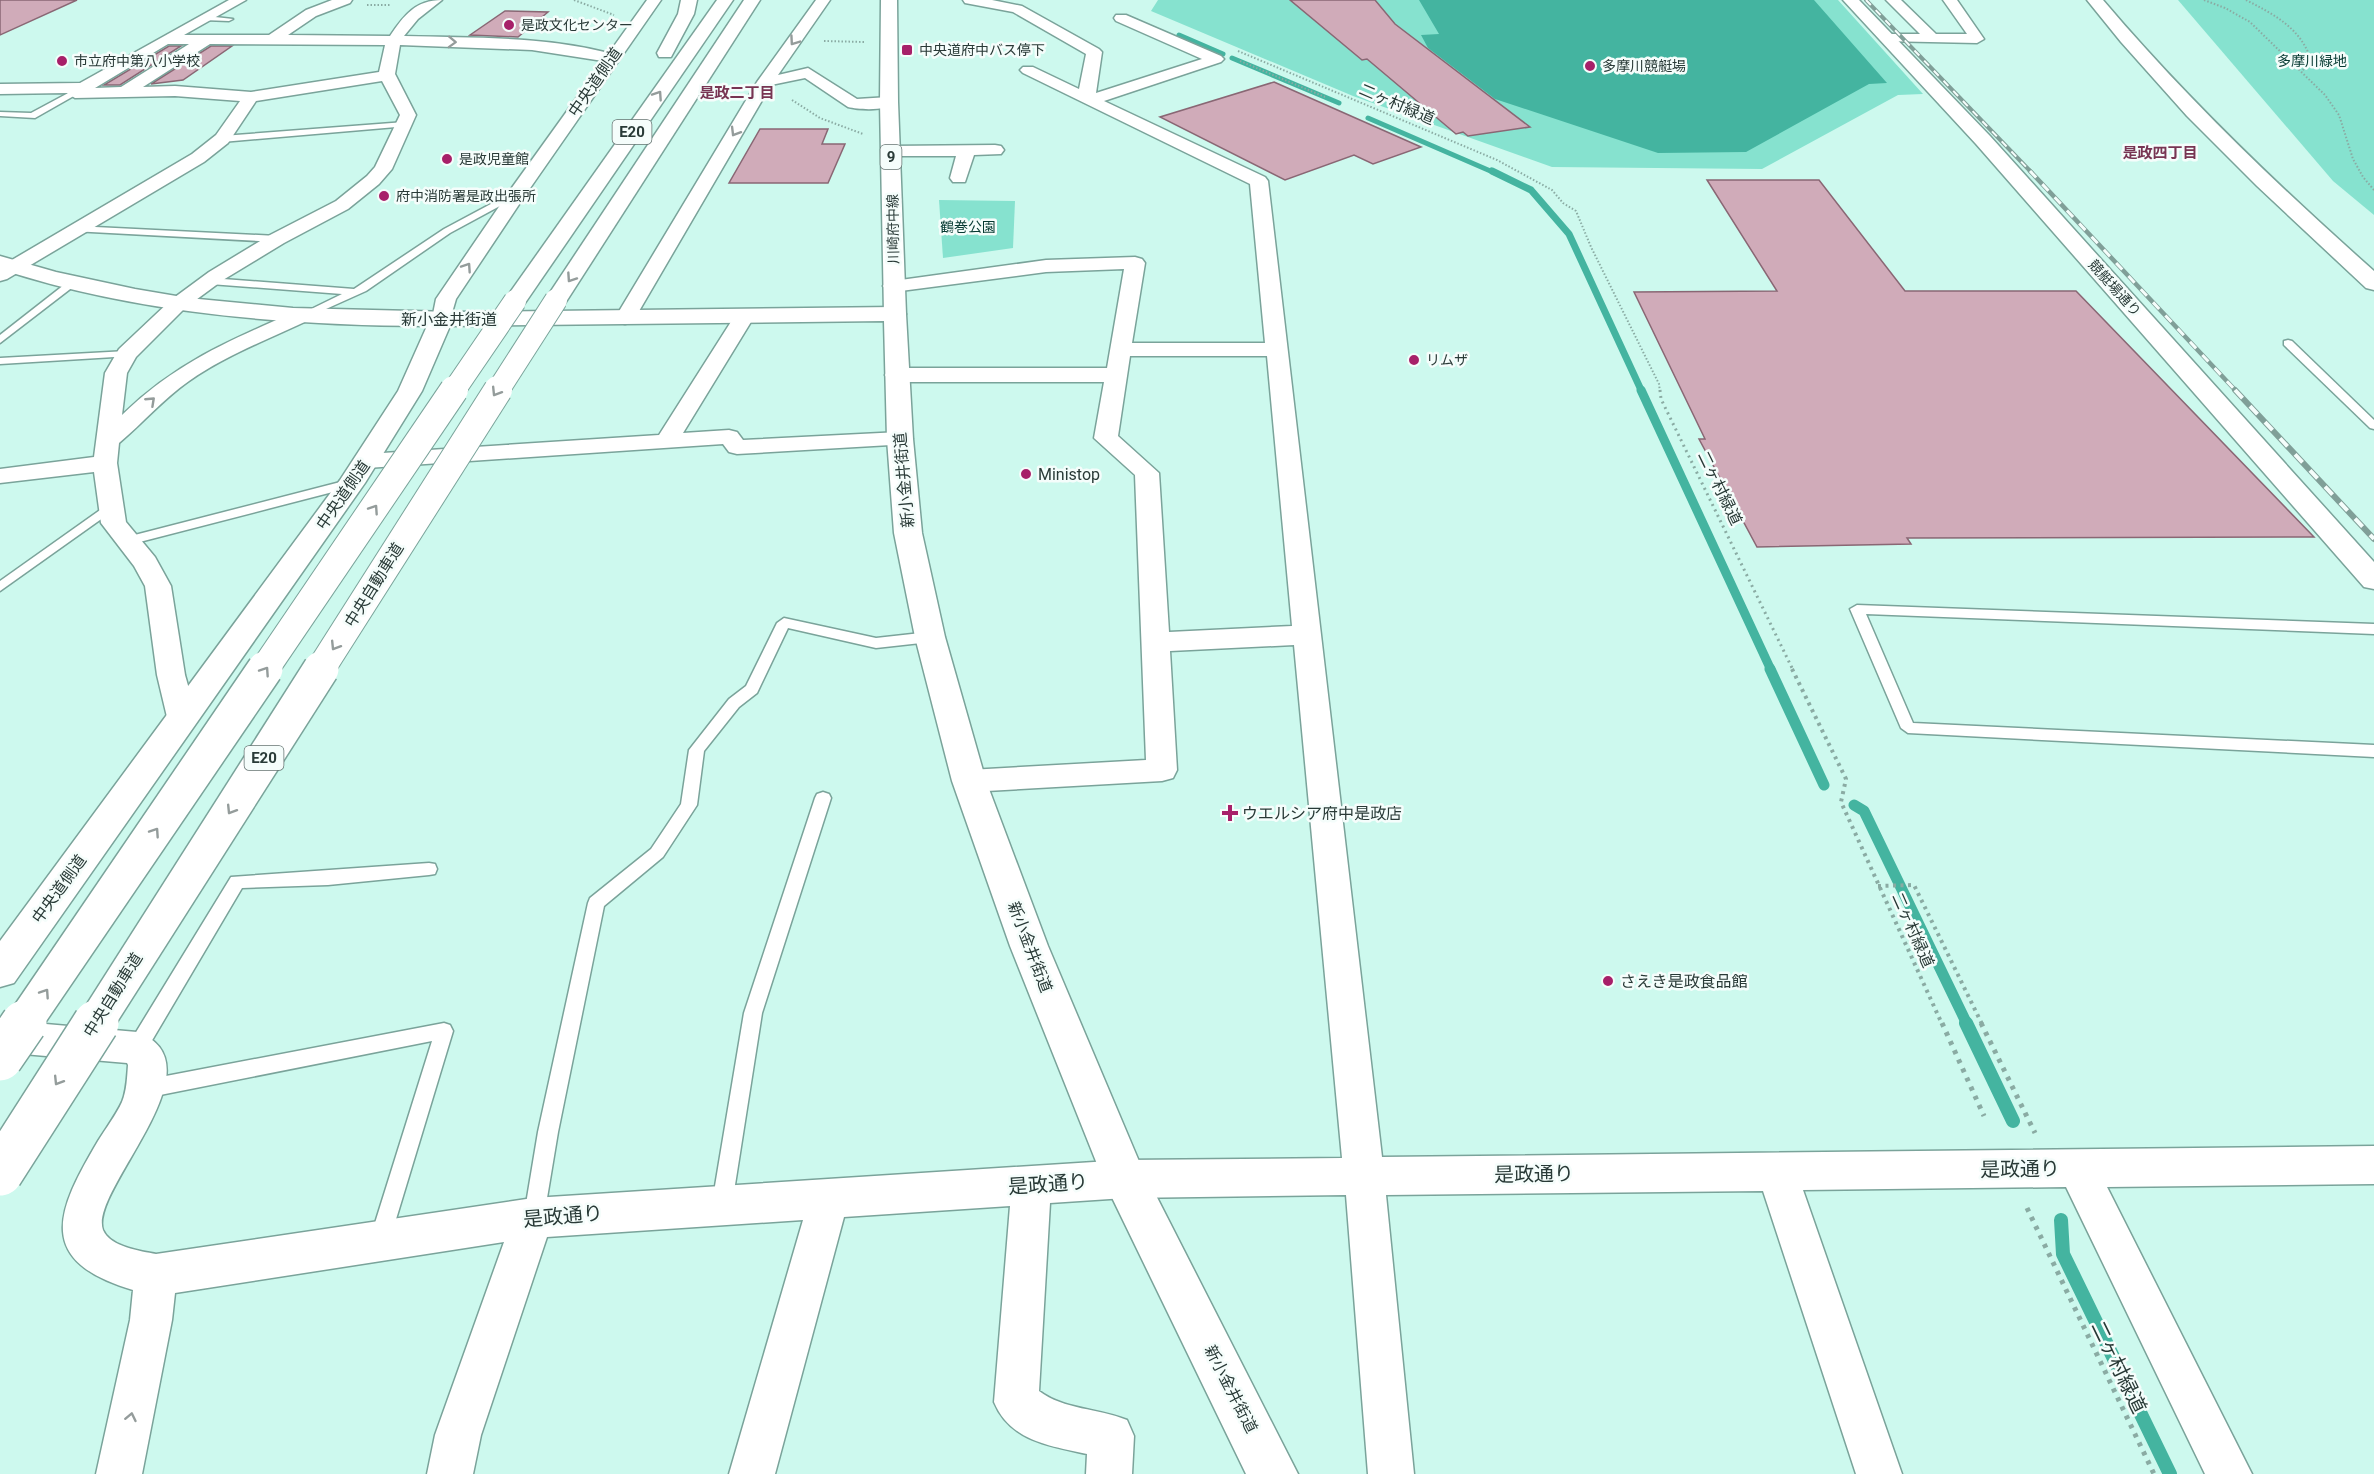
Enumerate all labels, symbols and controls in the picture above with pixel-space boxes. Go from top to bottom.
place label: 是政文化センター [521,17,633,33]
marker: 是政文化センター [502,18,516,32]
one-way arrow [790,35,801,46]
one-way arrow [448,36,457,49]
place label: 中央道府中バス停下 [919,42,1045,58]
marker: 中央道府中バス停下 [900,43,914,57]
street label: 中央道側道 [564,44,626,120]
place label: 市立府中第八小学校 [74,53,200,69]
park label: 多摩川緑地 [2277,53,2347,69]
marker: 市立府中第八小学校 [55,54,69,68]
place label: 多摩川競艇場 [1602,58,1686,74]
marker: 多摩川競艇場 [1583,59,1597,73]
street label: 二ヶ村緑道 [1356,80,1438,128]
district label: 是政二丁目 [699,84,775,102]
one-way arrow [651,91,662,102]
road number: E20 [612,120,652,144]
one-way arrow [731,126,743,137]
district label: 是政四丁目 [2122,144,2198,162]
road number: 9 [880,145,902,169]
place label: 是政児童館 [459,151,529,167]
marker: 是政児童館 [440,152,454,166]
place label: 府中消防署是政出張所 [396,188,536,204]
marker: 府中消防署是政出張所 [377,189,391,203]
street label: 川崎府中線 [884,194,902,264]
park label: 鶴巻公園 [940,219,996,235]
street label: 競艇場通り [2086,257,2144,319]
one-way arrow [460,263,471,274]
one-way arrow [567,272,578,283]
street label: 新小金井街道 [401,310,497,329]
place label: リムザ [1426,352,1468,368]
marker: リムザ [1407,353,1421,367]
one-way arrow [492,386,503,397]
one-way arrow [144,397,155,408]
street label: 新小金井街道 [890,431,918,529]
street label: 二ヶ村緑道 [1694,448,1746,528]
street label: 中央道側道 [312,457,374,533]
place label: Ministop [1038,465,1100,484]
marker: Ministop [1019,467,1033,481]
one-way arrow [367,505,378,516]
street label: 中央自動車道 [341,539,407,631]
one-way arrow [331,640,343,650]
one-way arrow [258,666,269,677]
road number: E20 [244,746,284,770]
one-way arrow [226,804,238,814]
place label: ウエルシア府中是政店 [1242,804,1402,823]
marker: ウエルシア府中是政店 [1223,806,1237,820]
one-way arrow [148,827,159,838]
street label: 中央道側道 [28,851,90,927]
street label: 二ヶ村緑道 [1888,890,1938,970]
street label: 新小金井街道 [1004,899,1056,995]
street label: 中央自動車道 [80,949,146,1041]
place label: さえき是政食品館 [1620,972,1748,991]
marker: さえき是政食品館 [1601,974,1615,988]
one-way arrow [38,988,49,999]
one-way arrow [54,1075,66,1085]
street label: 是政通り [1980,1156,2060,1182]
street label: 是政通り [1494,1161,1574,1187]
street label: 是政通り [1007,1169,1089,1199]
street label: 是政通り [522,1201,604,1231]
street label: 二ヶ村緑道 [2086,1317,2152,1417]
street label: 新小金井街道 [1201,1342,1261,1436]
one-way arrow [124,1412,137,1422]

